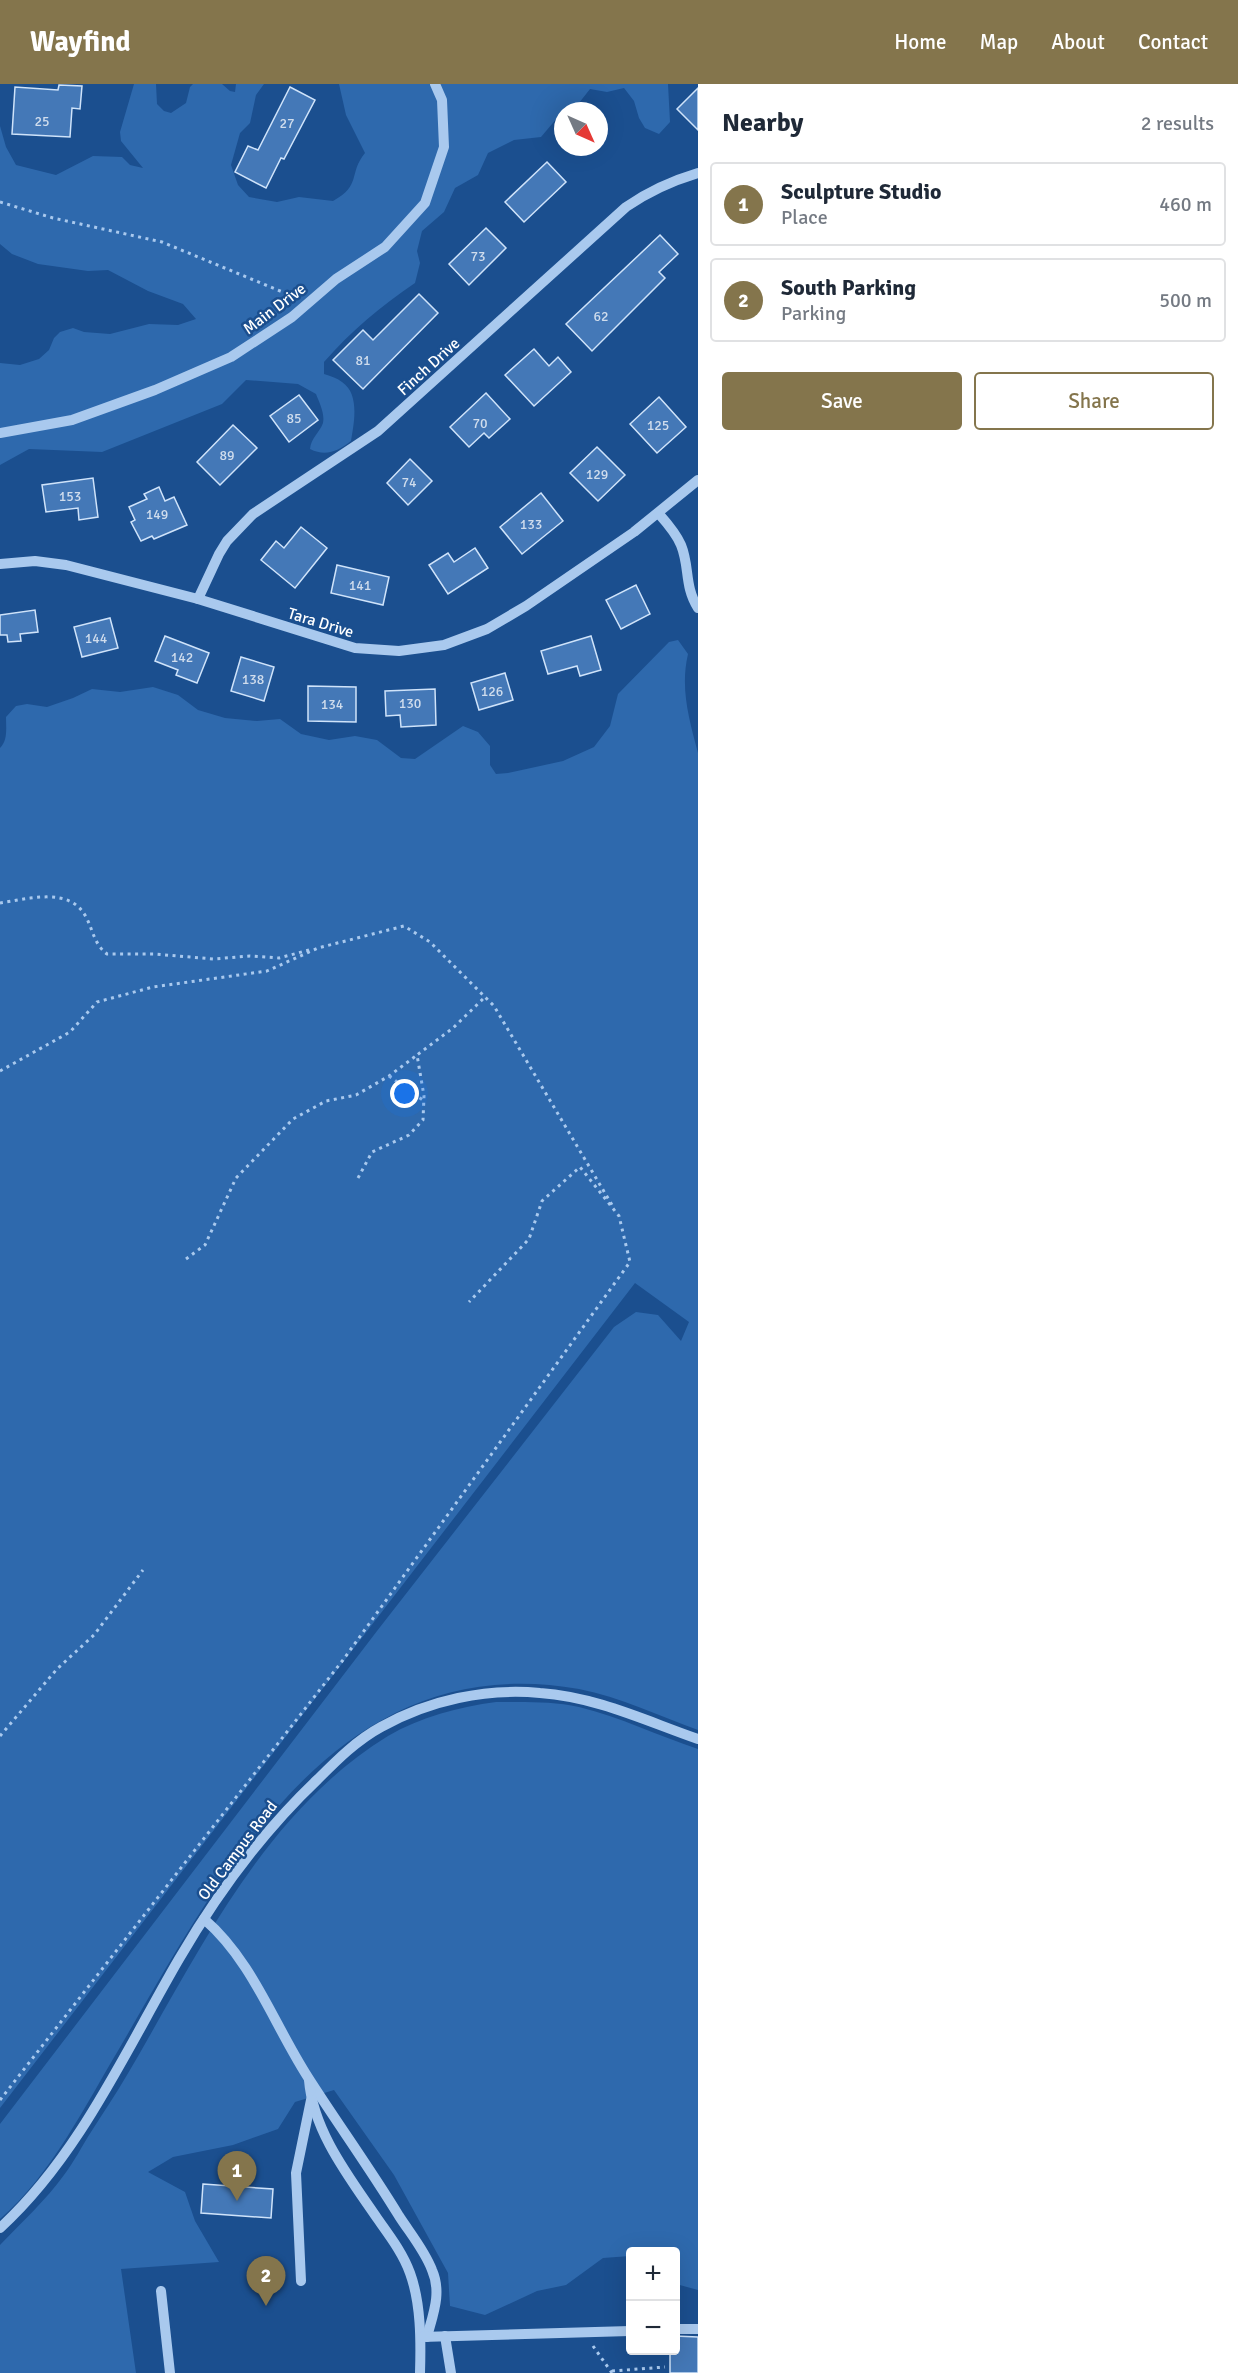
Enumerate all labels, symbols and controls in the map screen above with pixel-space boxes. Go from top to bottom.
text: Wayfind [30,25,131,59]
text: Home [894,29,947,55]
text: Map [980,29,1018,55]
text: About [1051,29,1105,55]
text: Contact [1138,29,1208,55]
north arrow [554,102,608,156]
text: Nearby [722,107,803,139]
text: 2 results [1141,111,1214,136]
house number: 25 [34,113,50,130]
house number: 27 [279,115,295,132]
text: Sculpture Studio [781,178,941,205]
text: 1 [738,192,749,217]
text: 460 m [1159,192,1212,217]
text: Place [781,205,828,230]
house number: 73 [470,248,486,265]
text: South Parking [781,274,916,301]
street label: Main Drive [239,279,310,339]
text: 2 [738,288,749,313]
text: 500 m [1159,288,1212,313]
text: Parking [781,301,846,326]
house number: 62 [593,308,609,325]
street label: Finch Drive [393,334,464,400]
house number: 81 [355,352,371,369]
button: Save [722,372,962,430]
button: Share [974,372,1214,430]
house number: 85 [286,410,302,427]
house number: 70 [472,415,488,432]
house number: 125 [647,417,669,434]
house number: 89 [219,447,235,464]
house number: 129 [586,466,608,483]
house number: 74 [401,474,417,491]
house number: 153 [59,488,81,505]
house number: 149 [146,506,168,523]
house number: 133 [520,516,542,533]
house number: 141 [349,577,371,594]
street label: Tara Drive [285,603,356,642]
house number: 144 [85,630,108,647]
house number: 142 [171,649,193,666]
house number: 138 [242,671,264,688]
house number: 126 [481,683,503,700]
house number: 130 [399,695,421,712]
house number: 134 [321,696,344,713]
your location [390,1079,419,1108]
street label: Old Campus Road [194,1797,282,1904]
pin: 1 [218,2152,256,2201]
map controls [626,2247,680,2355]
button: + [626,2247,680,2301]
pin: 2 [246,2256,286,2306]
button: − [626,2301,680,2355]

